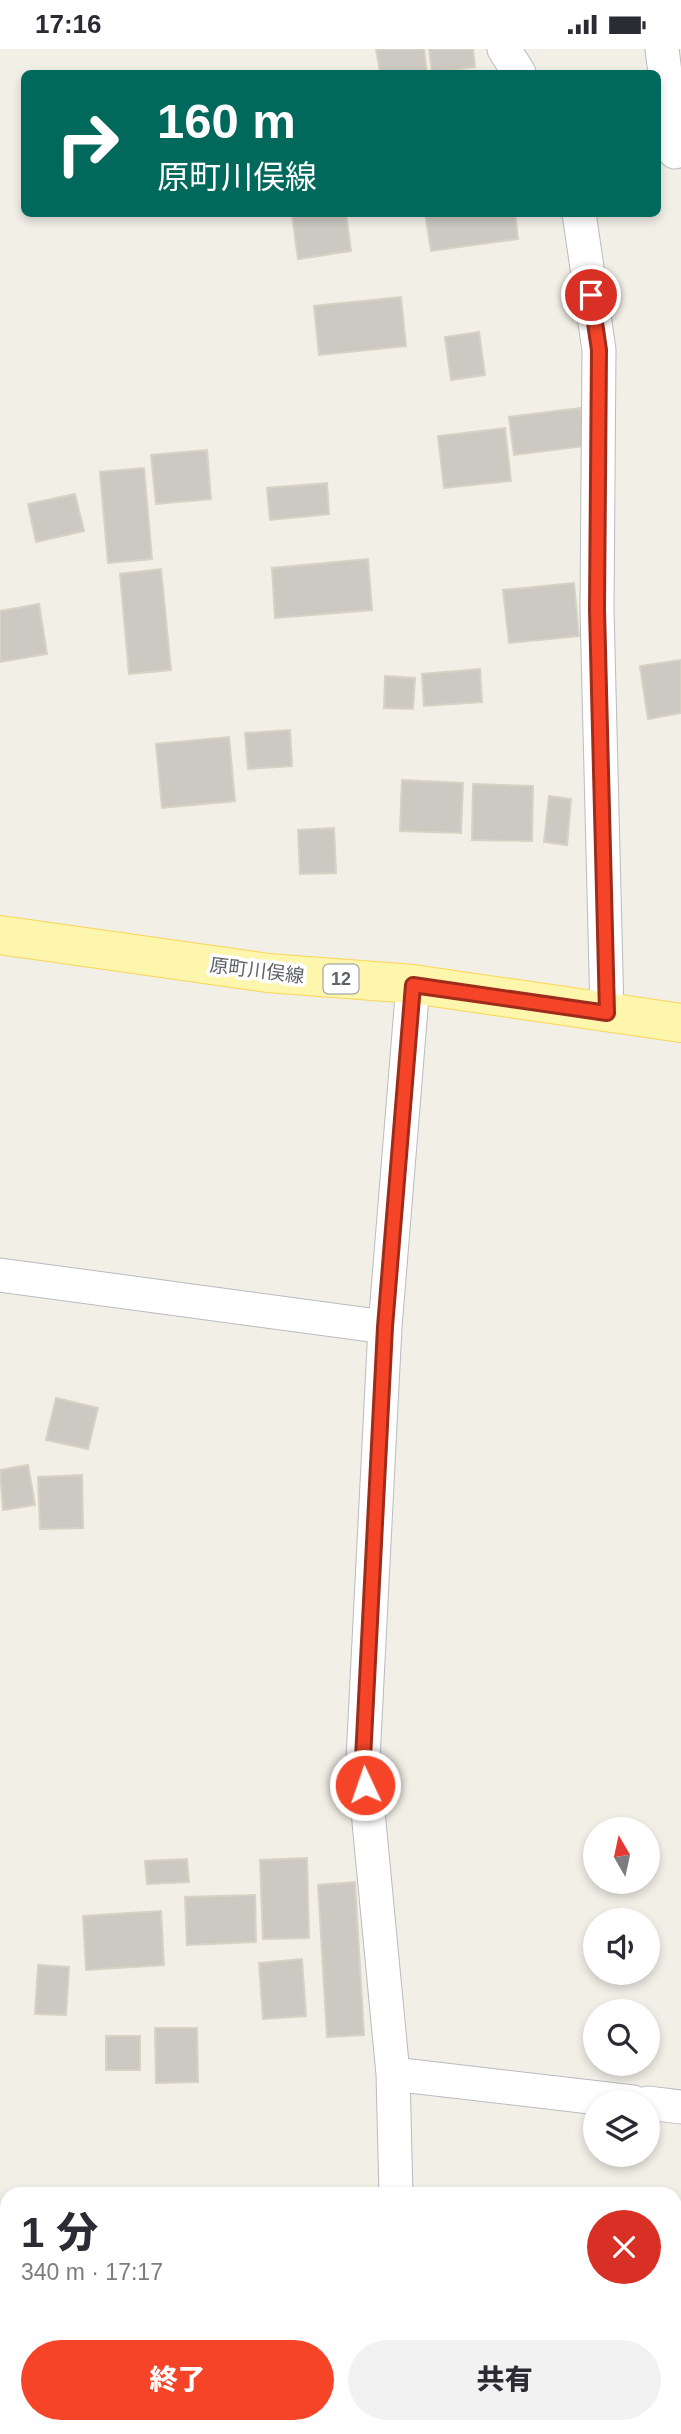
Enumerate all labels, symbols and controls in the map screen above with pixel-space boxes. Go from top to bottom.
text: 17:16 [35,9,102,39]
text: 160 m [157,94,296,148]
icon: right [42,98,133,189]
text: 原町川俣線 [157,159,317,195]
pin [561,265,621,325]
icon: arrive [572,276,610,314]
street label: 原町川俣線 [209,954,305,987]
road number: 12 [324,965,358,994]
position arrow [328,1748,402,1822]
north arrow [583,1817,660,1893]
map controls [583,1817,660,2167]
button: sound [583,1908,660,1985]
button: search [583,1999,660,2076]
button: layers [583,2090,660,2167]
text: 1 分 [21,2209,98,2256]
button: close [587,2210,661,2284]
text: 340 m · 17:17 [21,2259,163,2285]
button: 終了 [21,2340,334,2420]
button: 共有 [348,2340,661,2420]

